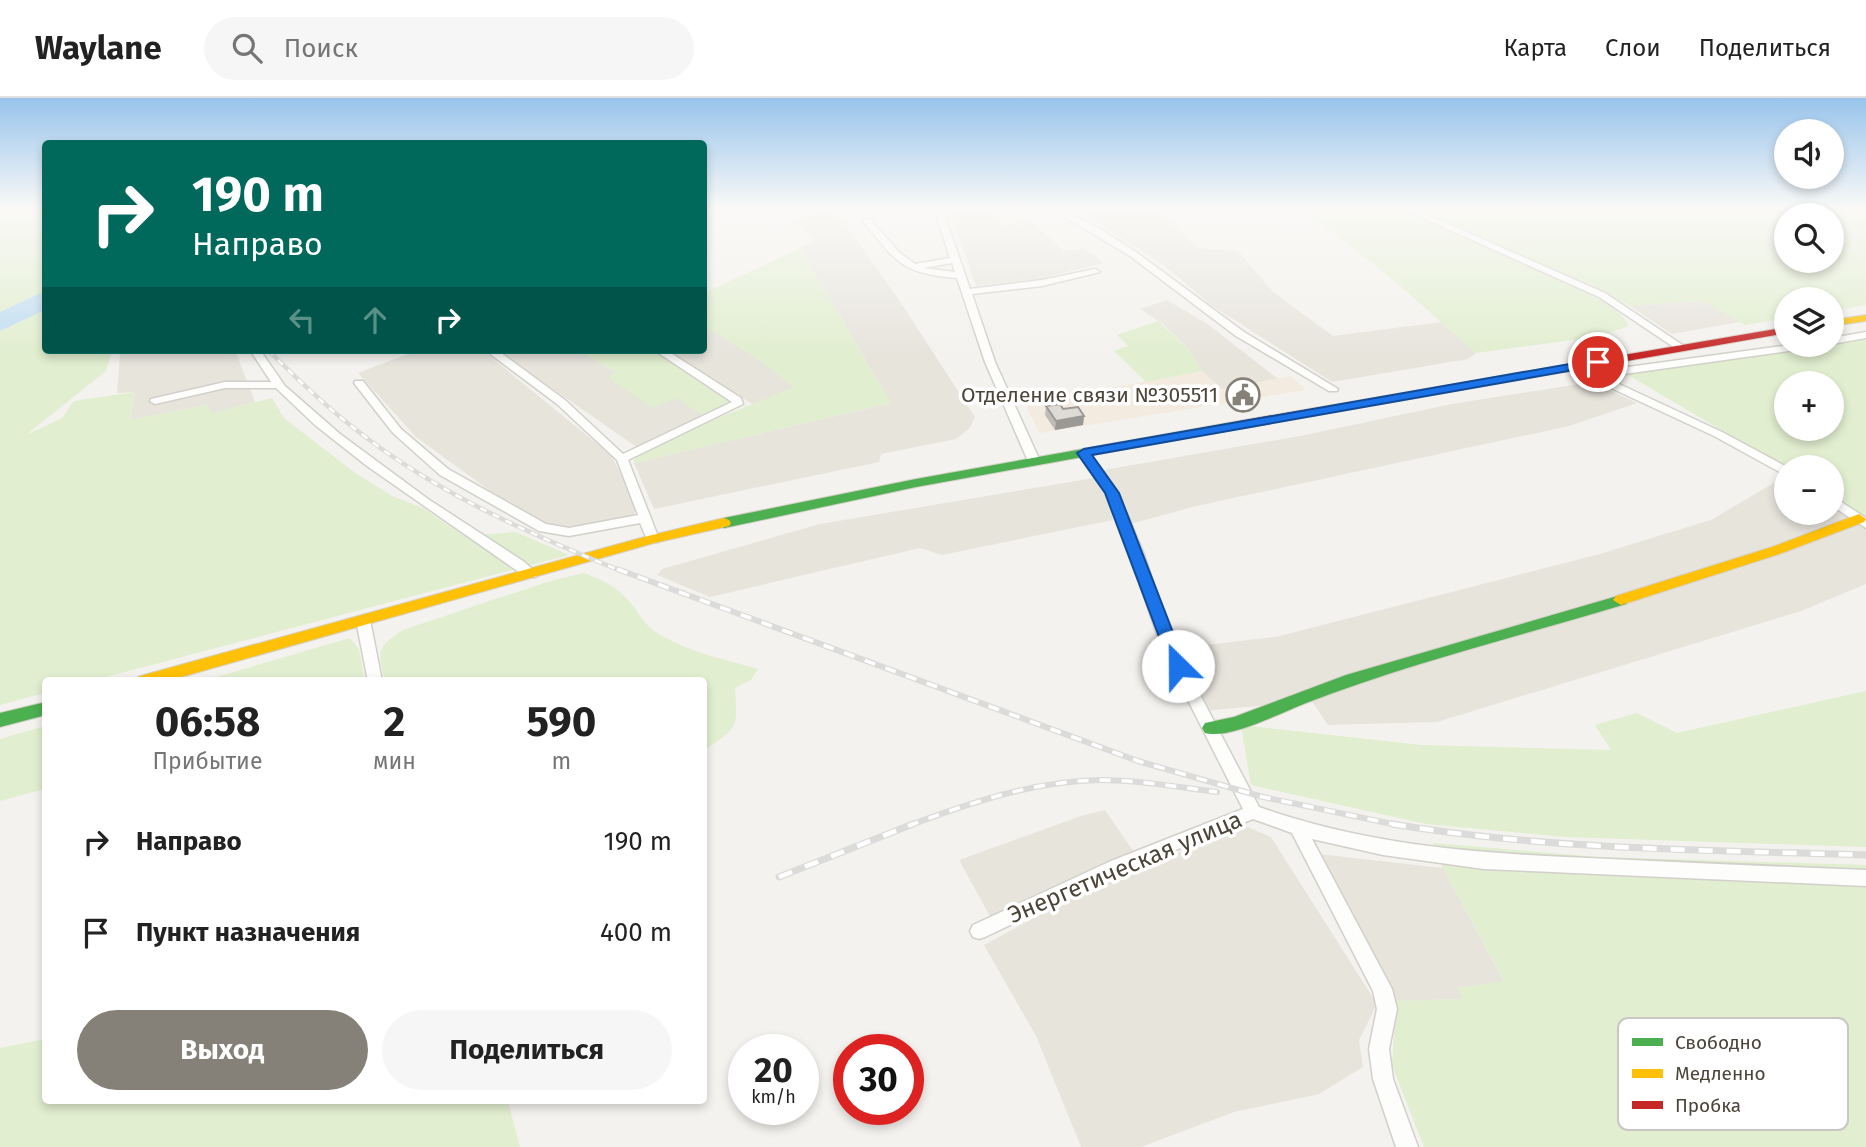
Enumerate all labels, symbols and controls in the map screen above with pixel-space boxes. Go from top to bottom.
search box [204,17,694,80]
text: Waylane [35,28,162,68]
icon: search [228,29,266,67]
text: Поиск [284,33,358,64]
text: Карта [1503,34,1567,62]
text: Слои [1605,34,1661,62]
text: Поделиться [1699,34,1831,62]
map controls [1774,119,1844,525]
button: sound [1774,119,1844,189]
text: 190 m [192,165,324,224]
icon: right [77,168,168,259]
button: search [1774,203,1844,273]
text: Направо [192,225,323,263]
button: layers [1774,287,1844,357]
icon: left [283,301,321,339]
icon: ahead [356,301,394,339]
icon: right [429,301,467,339]
pin [1568,332,1628,392]
icon: arrive [1579,343,1617,381]
button: + [1774,371,1844,441]
public building icon: Отделение связи №305511 [1224,376,1262,414]
place label: Отделение связи №305511 [961,382,1218,408]
button: − [1774,455,1844,525]
position arrow [1141,629,1215,703]
text: 06:58 [155,697,260,747]
text: 2 [384,697,405,747]
text: 590 [526,697,596,747]
text: Прибытие [153,747,262,775]
text: мин [373,747,416,775]
text: m [552,747,571,775]
street label: Энергетическая улица [1004,805,1246,929]
icon: right [77,823,115,861]
text: Направо [136,826,242,857]
text: 190 m [603,826,672,857]
icon: arrive [77,914,115,952]
text: Пункт назначения [136,917,360,948]
text: 400 m [600,917,672,948]
button: Выход [77,1010,368,1090]
button: Поделиться [382,1010,672,1090]
legend [1618,1018,1848,1130]
text: Свободно [1675,1031,1762,1054]
speed limit sign: 30 [833,1034,924,1125]
text: 20 [754,1049,793,1091]
text: Медленно [1675,1062,1766,1085]
text: km/h [751,1086,796,1108]
text: Пробка [1675,1094,1741,1117]

